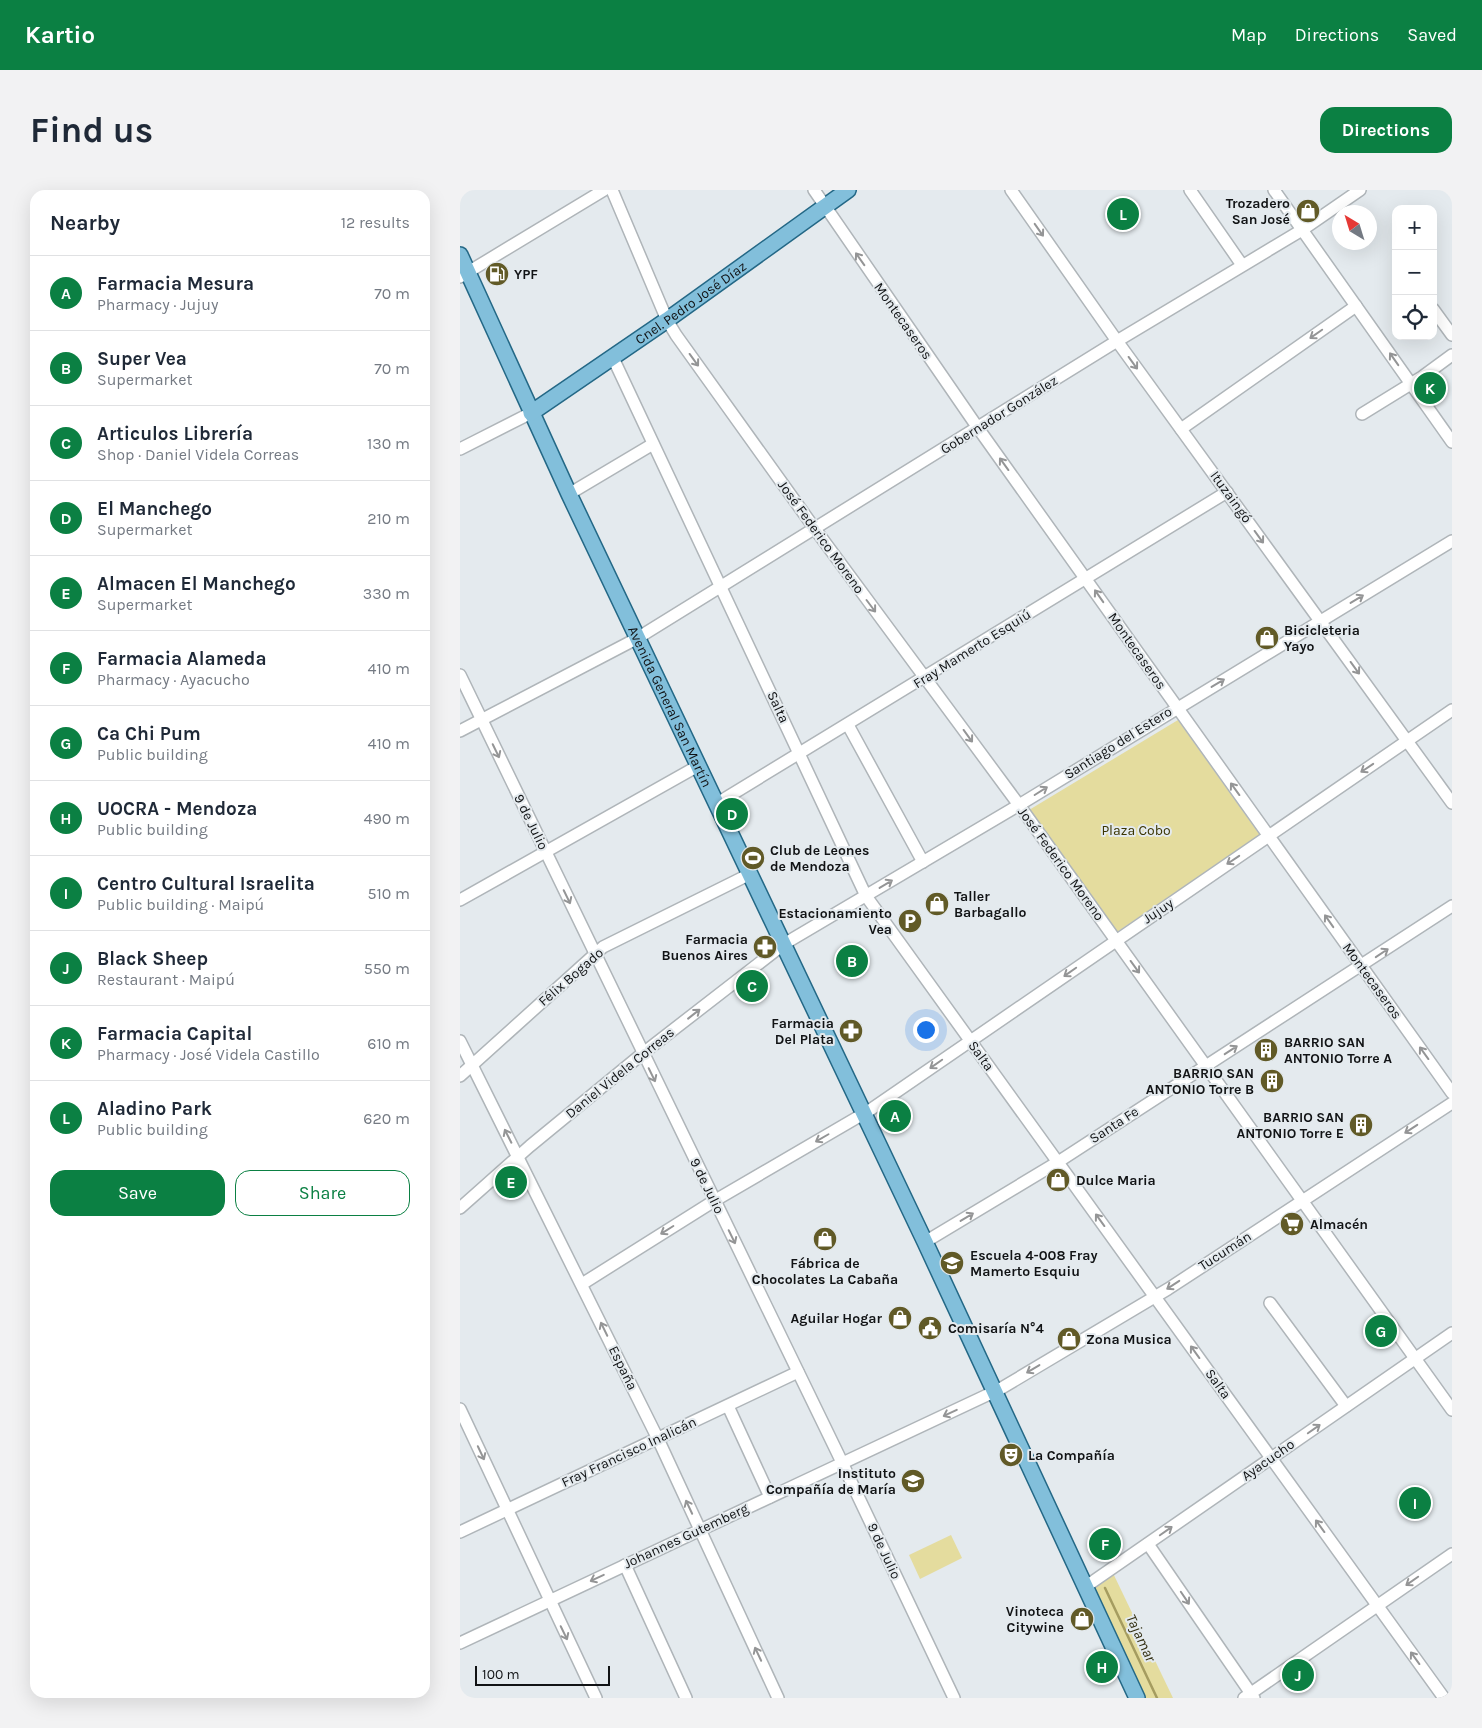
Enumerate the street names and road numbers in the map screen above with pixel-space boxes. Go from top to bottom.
street label: Cnel. Pedro José Díaz [632,257,749,348]
street label: Montecaseros [870,279,936,363]
street label: Gobernador González [937,372,1061,458]
street label: Ituzaingó [1206,468,1256,526]
street label: José Federico Moreno [774,477,868,597]
street label: Fray Mamerto Esquiú [910,606,1034,692]
street label: Montecaseros [1104,609,1170,693]
street label: Avenida General San Martín [625,623,716,790]
street label: Salta [763,688,793,726]
street label: Santiago del Estero [1061,703,1175,783]
street label: 9 de Julio [510,791,552,853]
street label: José Federico Moreno [1014,804,1108,924]
street label: Jujuy [1139,894,1177,927]
street label: Montecaseros [1339,940,1405,1022]
street label: Félix Bogado [535,944,607,1010]
street label: Daniel Videla Correas [562,1024,678,1122]
street label: Salta [964,1038,998,1074]
street label: Santa Fe [1086,1103,1142,1147]
street label: 9 de Julio [686,1155,728,1217]
street label: Tucumán [1195,1228,1255,1274]
street label: España [605,1343,641,1393]
street label: Salta [1201,1366,1235,1402]
street label: Fray Francisco Inalicán [559,1413,699,1491]
street label: Ayacucho [1238,1436,1298,1484]
street label: Johannes Gutemberg [621,1500,751,1572]
street label: 9 de Julio [864,1520,904,1582]

